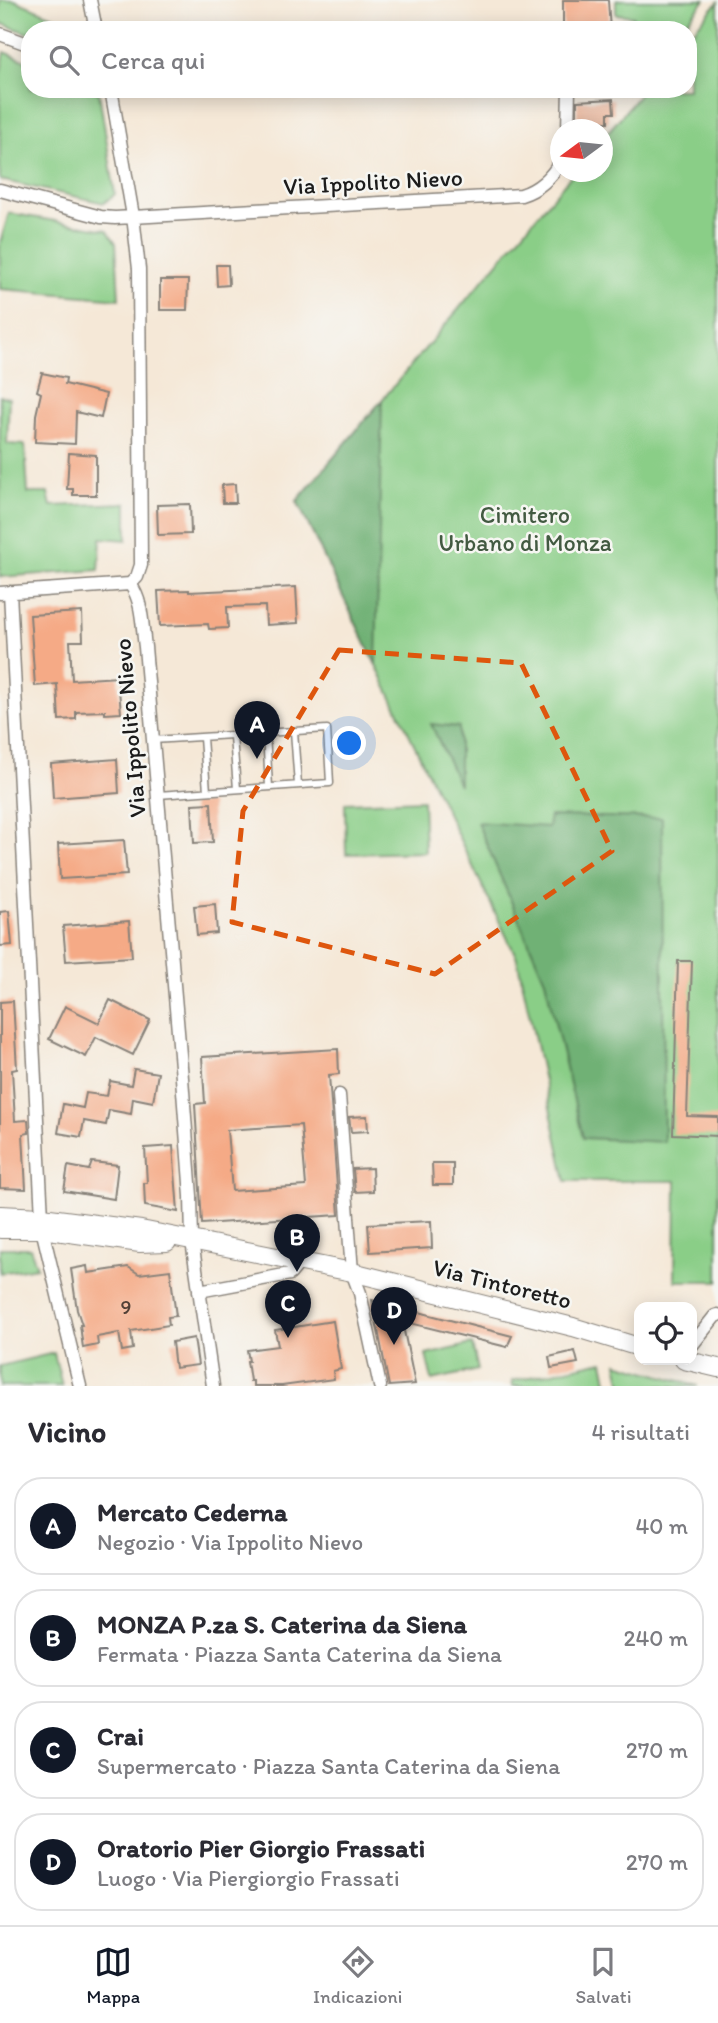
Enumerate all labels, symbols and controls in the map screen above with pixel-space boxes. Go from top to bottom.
search box [21,21,697,98]
icon: search [45,41,83,79]
text: Cerca qui [101,44,205,76]
north arrow [550,119,613,182]
street label: Via Ippolito Nievo [282,162,463,201]
park label: Cimitero Urbano di Monza [438,500,612,557]
street label: Via Ippolito Nievo [107,637,152,819]
pin: A [234,701,280,759]
your location [332,726,366,760]
pin: B [274,1214,320,1272]
street label: Via Tintoretto [430,1252,575,1315]
pin: C [265,1280,311,1338]
pin: D [371,1287,417,1345]
house number: 9 [121,1294,131,1319]
map controls [634,1302,697,1365]
button: locate [634,1302,697,1365]
text: Vicino [28,1413,106,1450]
text: 4 risultati [592,1418,690,1446]
text: Mercato Cederna [97,1496,287,1528]
text: A [46,1512,60,1540]
text: 40 m [635,1512,688,1540]
text: Negozio · Via Ippolito Nievo [97,1528,363,1556]
text: MONZA P.za S. Caterina da Siena [97,1608,467,1640]
text: B [46,1624,60,1652]
text: 240 m [623,1624,688,1652]
text: Fermata · Piazza Santa Caterina da Siena [97,1640,502,1668]
text: Crai [97,1720,144,1752]
text: C [46,1736,60,1764]
text: 270 m [626,1736,688,1764]
text: Supermercato · Piazza Santa Caterina da Siena [97,1752,560,1780]
text: Oratorio Pier Giorgio Frassati [97,1832,425,1864]
text: D [45,1848,61,1876]
text: 270 m [626,1848,688,1876]
text: Luogo · Via Piergiorgio Frassati [97,1864,400,1892]
tab: Mappa [86,1943,140,2008]
tab: Indicazioni [313,1943,403,2008]
tab: Salvati [575,1943,632,2008]

